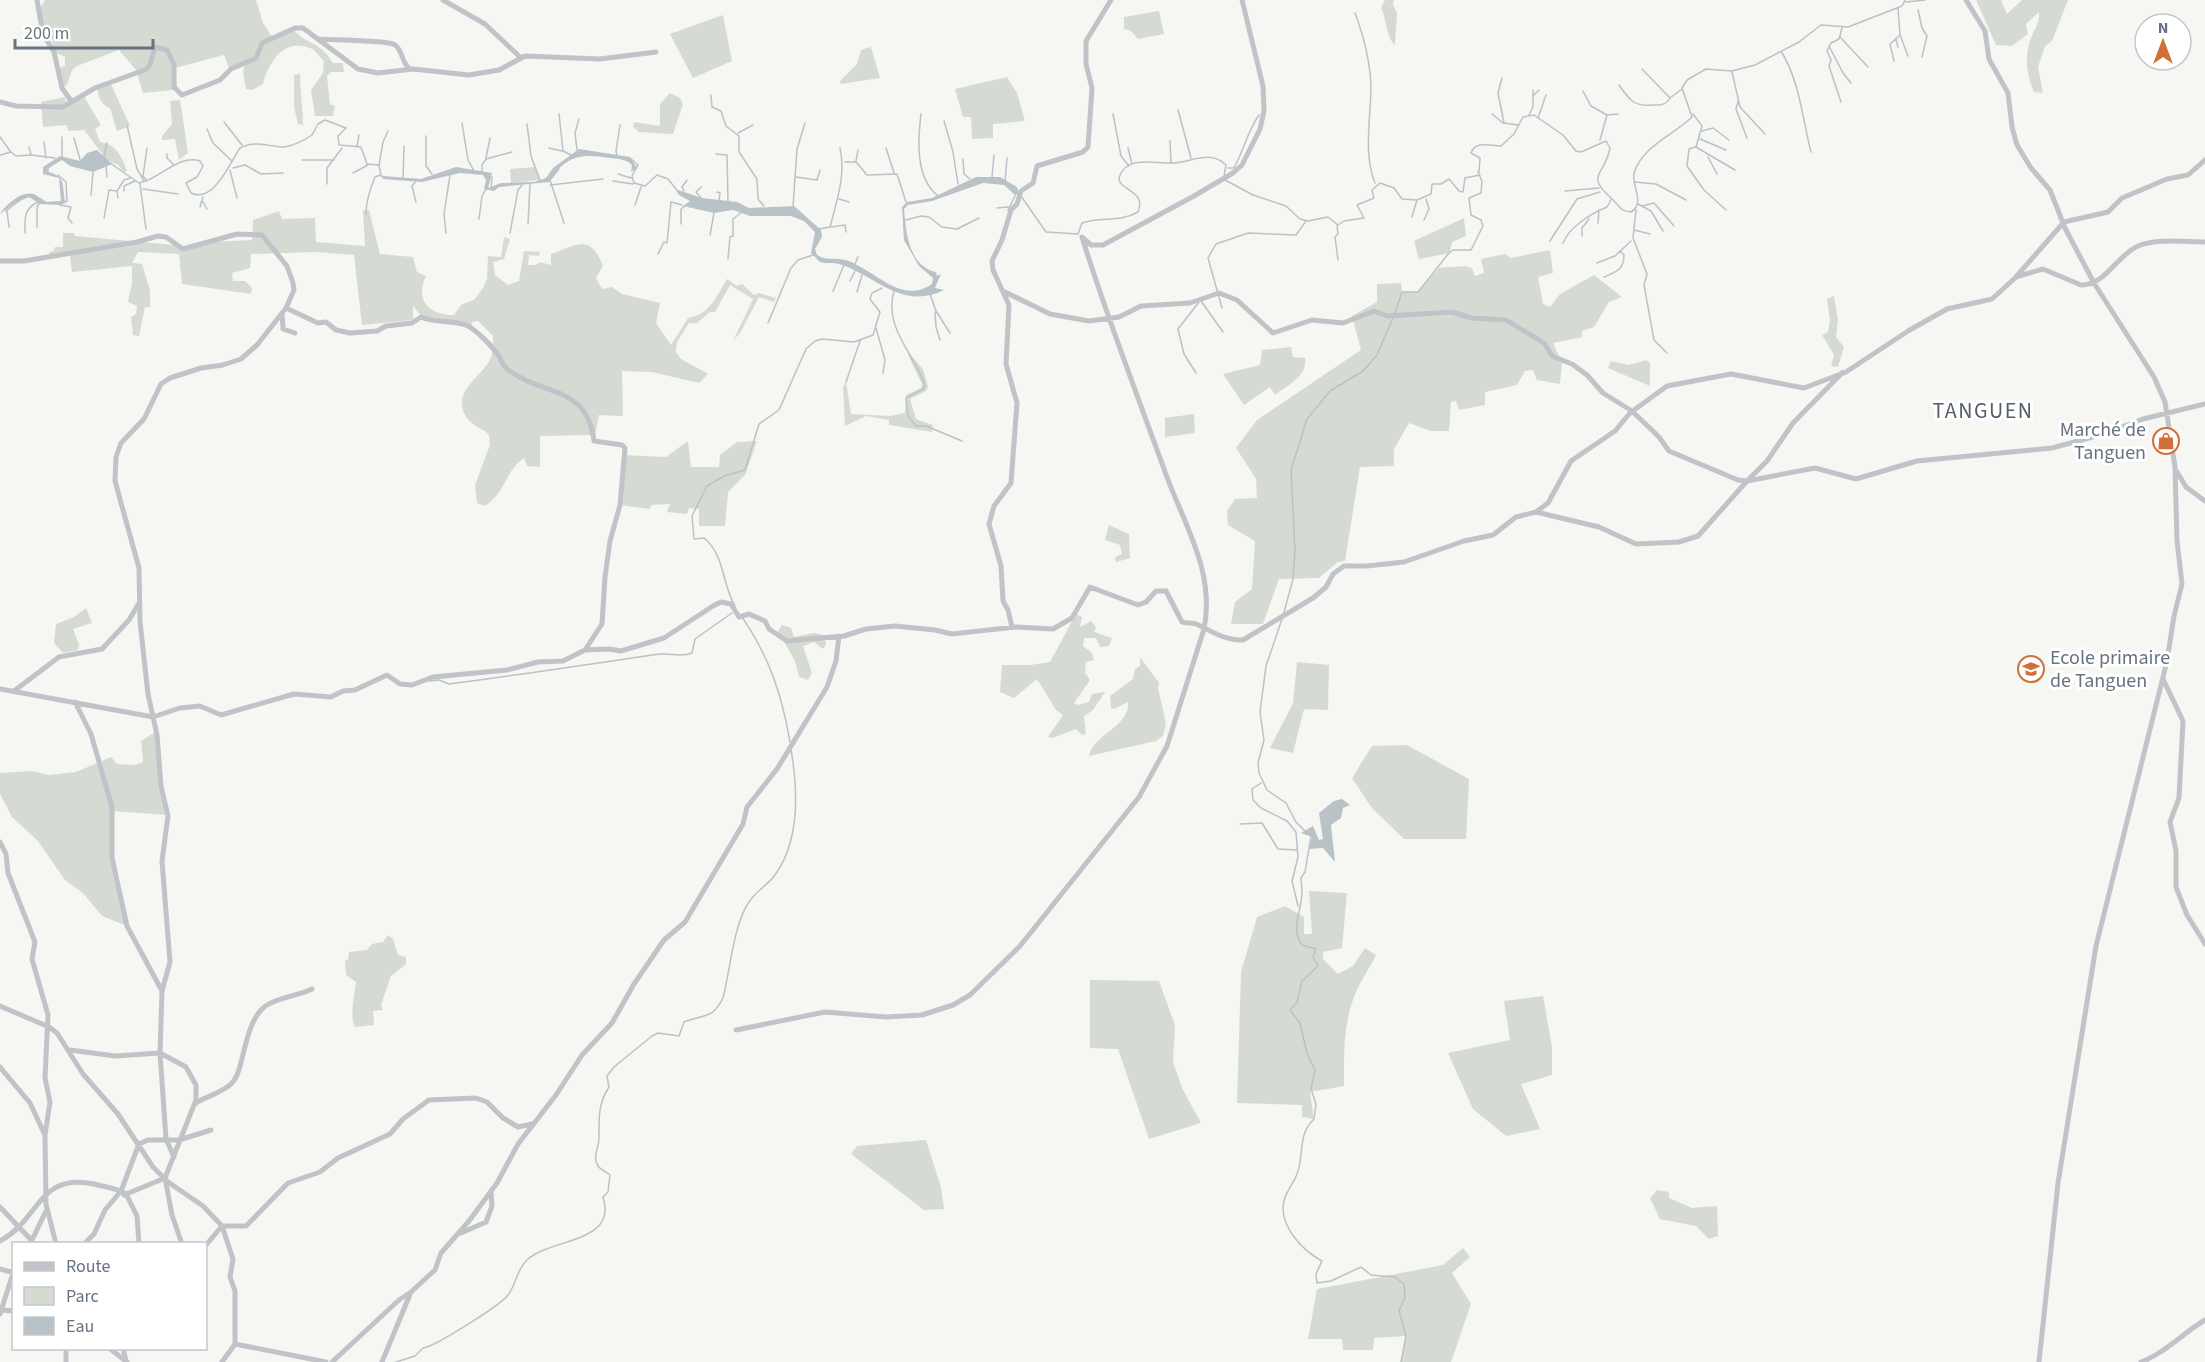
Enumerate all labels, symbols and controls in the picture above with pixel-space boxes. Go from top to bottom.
scale bar [15,12,153,50]
north arrow [2133,12,2193,72]
text: N [2158,17,2168,39]
text: 200 m [24,21,69,46]
district label: TANGUEN [1932,395,2034,427]
place label: Marché de Tanguen [2060,416,2146,467]
shop icon: Marché de Tanguen [2151,426,2181,456]
place label: Ecole primaire de Tanguen [2050,644,2170,695]
school or university icon: Ecole primaire de Tanguen [2016,654,2046,684]
legend [12,1242,207,1350]
text: Route [66,1254,110,1279]
text: Parc [66,1284,99,1309]
text: Eau [66,1314,94,1339]

